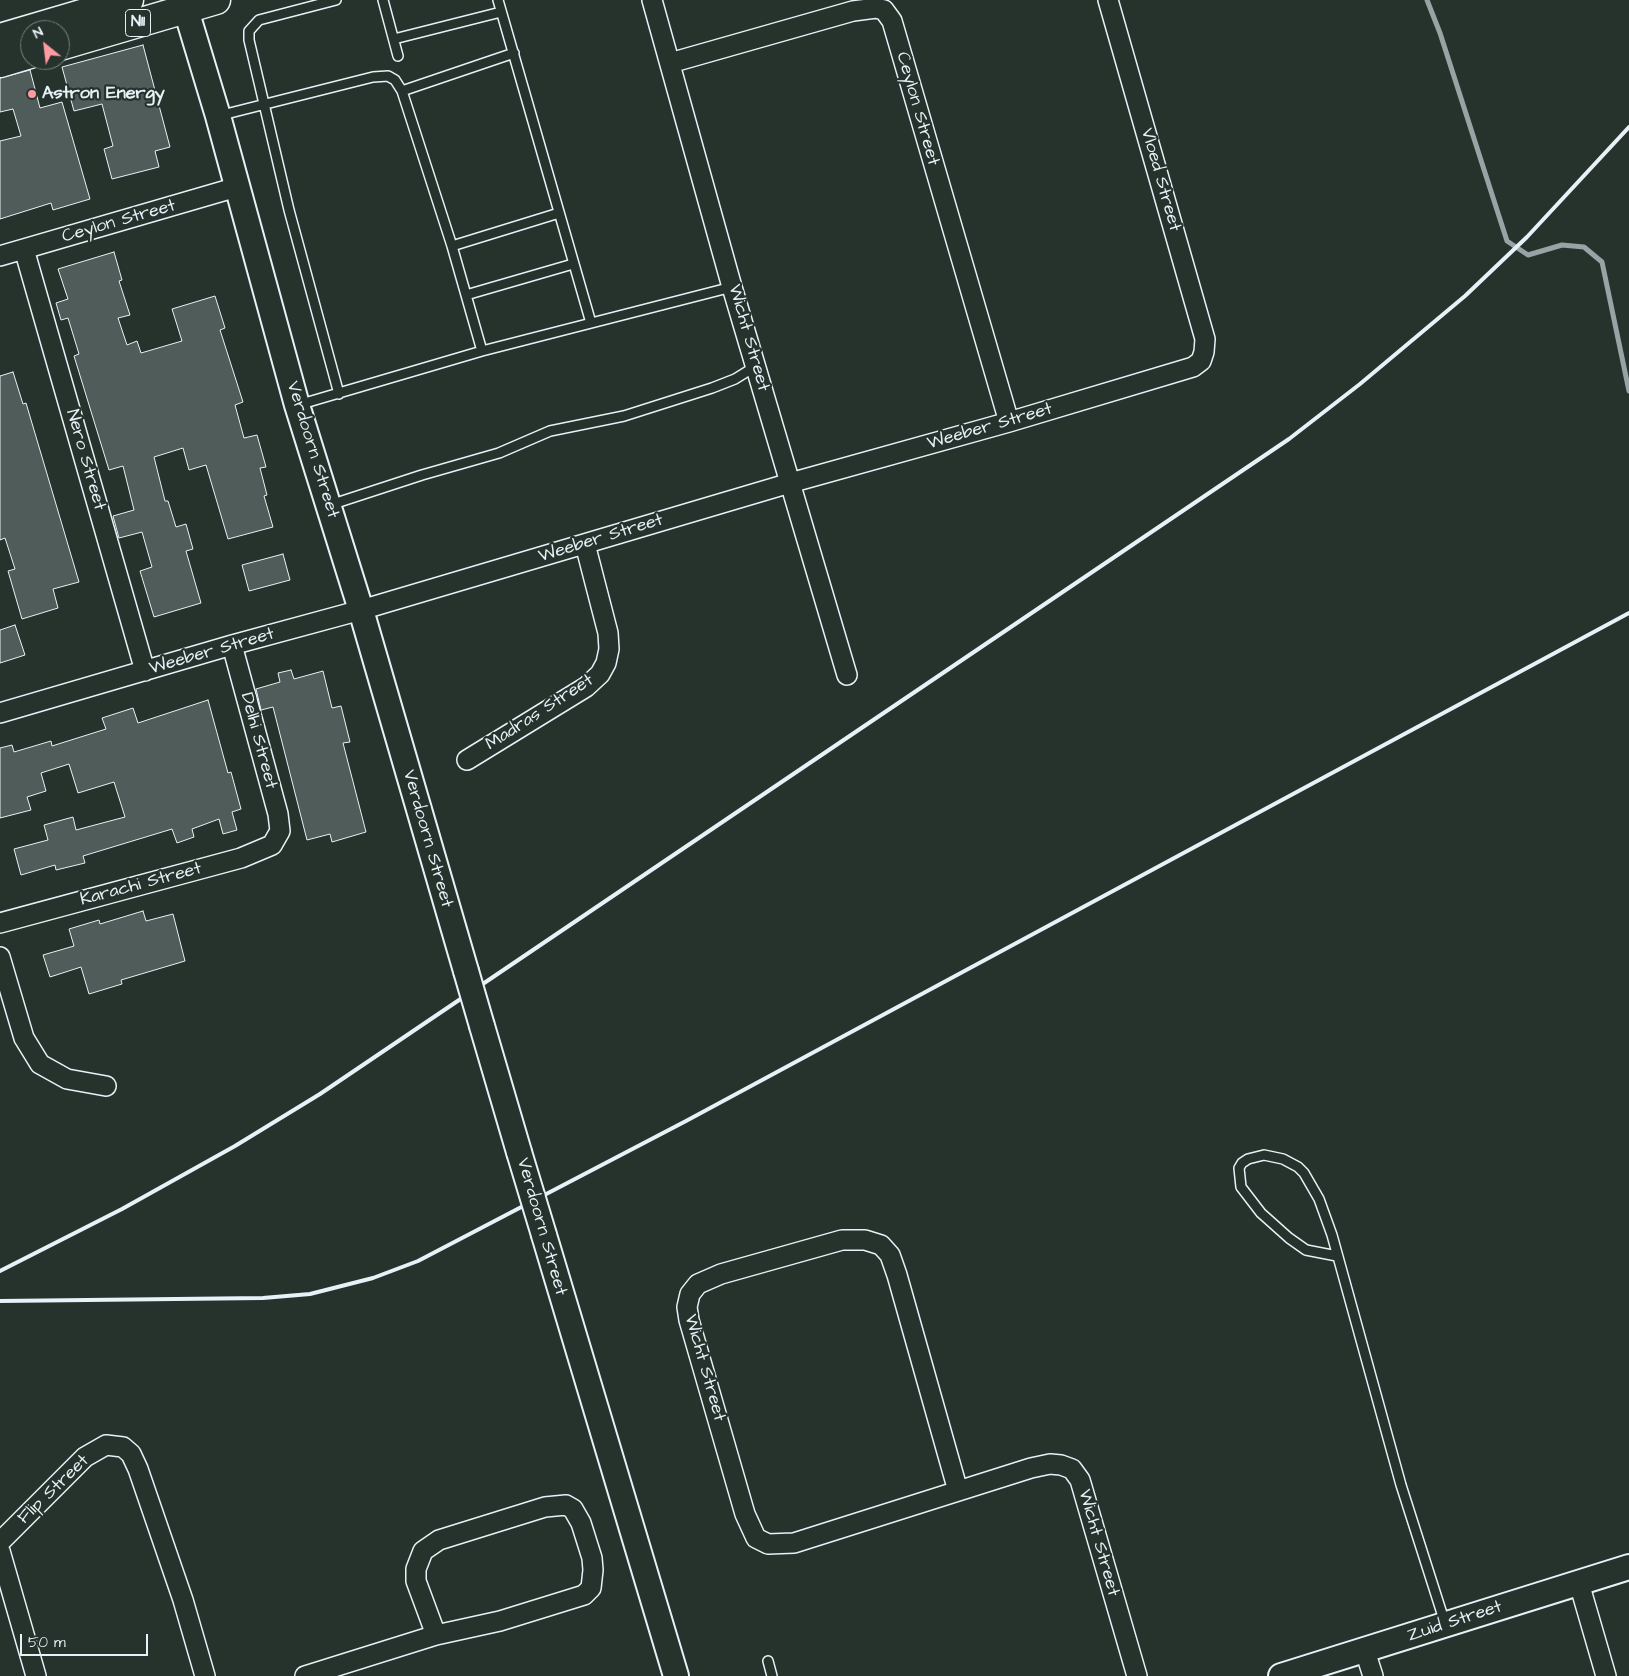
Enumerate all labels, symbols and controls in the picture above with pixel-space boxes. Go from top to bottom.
road number: N11 [126,9,150,36]
north arrow [20,20,70,70]
text: N [30,22,47,44]
street label: Ceylon Street [890,50,944,168]
place label: Astron Energy [42,83,165,105]
marker: Astron Energy [26,88,38,100]
street label: Vloed Street [1135,126,1185,234]
street label: Ceylon Street [60,195,178,249]
street label: Wicht Street [722,282,774,394]
street label: Verdoorn Street [281,379,343,521]
street label: Weeber Street [925,399,1055,455]
street label: Nero Street [60,407,110,513]
street label: Weeber Street [536,510,666,568]
street label: Weeber Street [147,624,277,680]
street label: Madras Street [482,670,598,756]
street label: Delhi Street [235,691,281,791]
street label: Verdoorn Street [397,768,457,910]
street label: Karachi Street [78,858,204,912]
street label: Verdoorn Street [511,1156,571,1298]
street label: Wicht Street [678,1312,730,1424]
street label: Flip Street [14,1451,94,1529]
street label: Wicht Street [1072,1487,1124,1599]
street label: Zuid Street [1405,1597,1505,1647]
scale bar [22,1624,150,1656]
text: 50 m [28,1632,66,1653]

